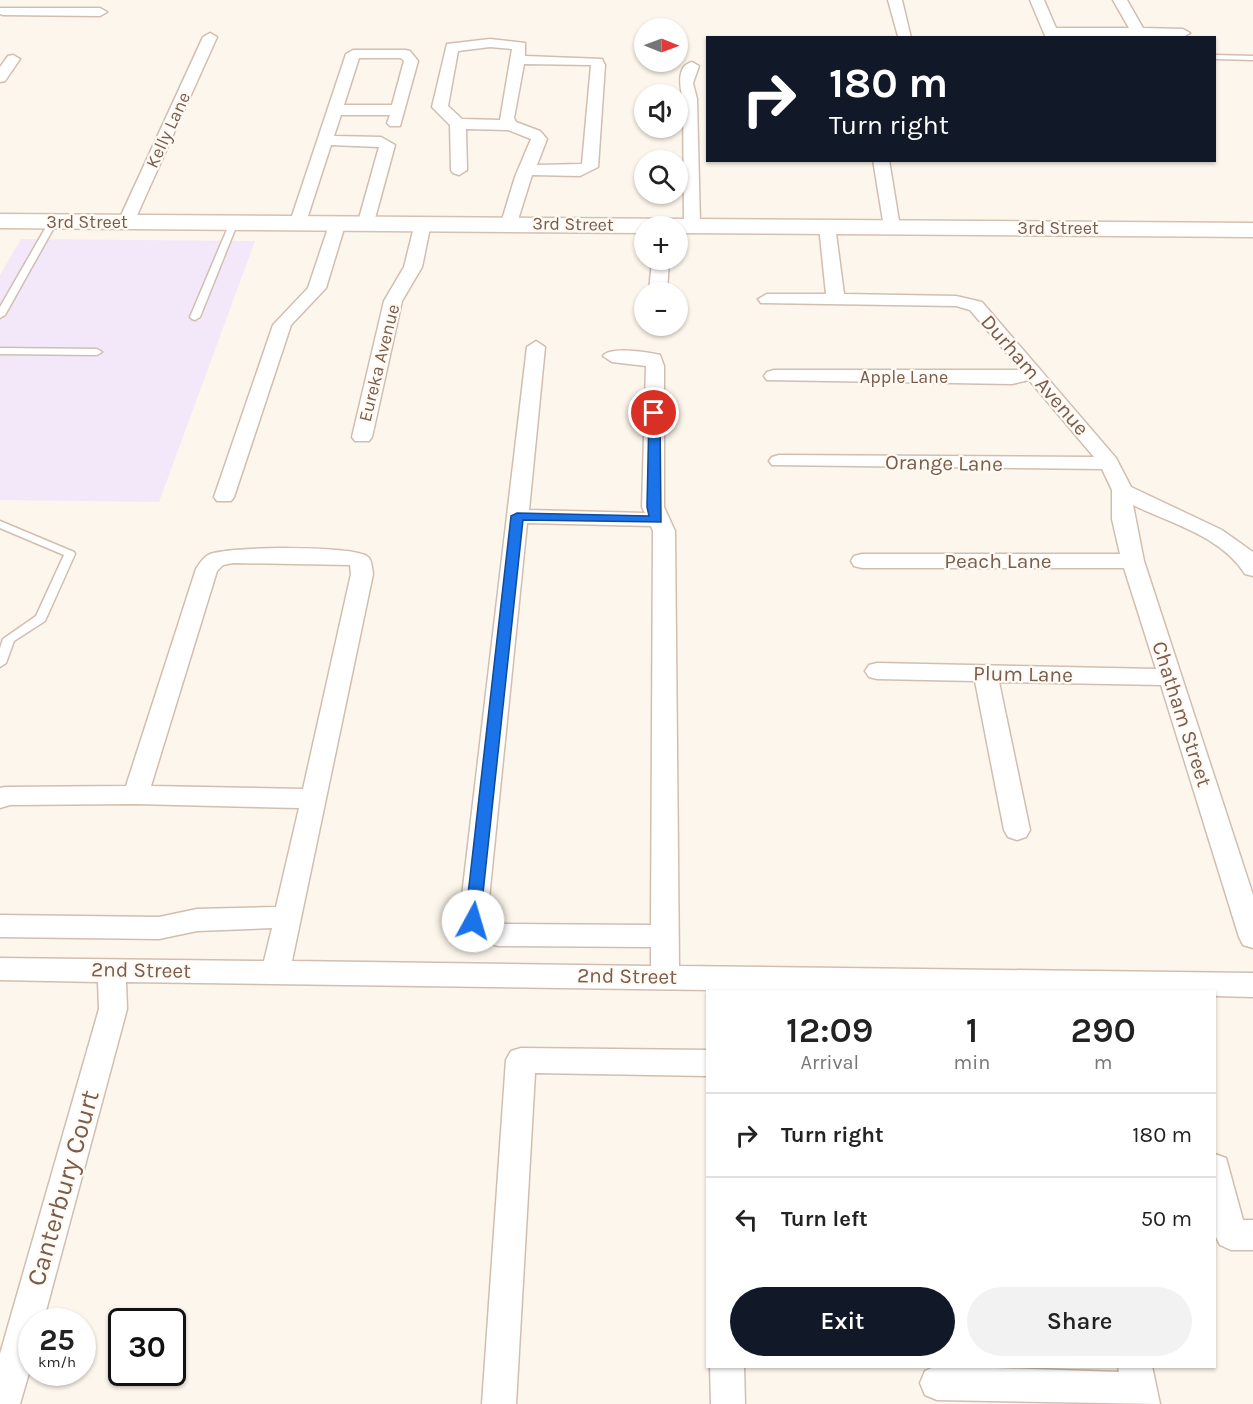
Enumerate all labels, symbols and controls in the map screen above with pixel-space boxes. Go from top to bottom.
north arrow [634,18,688,72]
map controls [634,18,688,336]
text: 180 m [829,58,948,108]
icon: right [730,60,808,138]
button: sound [634,84,688,138]
street label: Kelly Lane [141,88,195,172]
text: Turn right [829,109,949,141]
button: search [634,150,688,204]
street label: 3rd Street [46,211,128,233]
street label: 3rd Street [532,212,614,236]
button: + [634,216,688,270]
street label: 3rd Street [1017,217,1099,239]
button: − [634,282,688,336]
street label: Eureka Avenue [354,302,404,424]
street label: Durham Avenue [976,310,1094,440]
street label: Apple Lane [860,366,948,388]
pin [628,387,679,438]
icon: arrive [637,396,670,429]
street label: Orange Lane [885,450,1003,476]
street label: Peach Lane [944,549,1052,573]
street label: Chatham Street [1147,638,1217,790]
street label: Plum Lane [973,661,1073,687]
position arrow [441,889,505,953]
street label: 2nd Street [91,957,191,983]
street label: 2nd Street [577,963,677,989]
text: 12:09 [786,1009,874,1051]
text: 1 [966,1009,978,1051]
text: 290 [1070,1009,1136,1051]
text: Arrival [801,1051,859,1074]
text: min [954,1051,990,1074]
text: m [1094,1051,1113,1074]
street label: Canterbury Court [20,1086,106,1290]
icon: right [730,1119,763,1152]
text: Turn right [781,1122,884,1148]
text: 180 m [1132,1122,1192,1148]
icon: left [730,1203,763,1236]
text: Turn left [781,1206,868,1232]
text: 50 m [1141,1206,1192,1232]
button: Exit [730,1287,955,1356]
button: Share [967,1287,1192,1356]
speed limit sign: 30 [108,1308,186,1386]
text: 25 [39,1322,75,1358]
text: km/h [38,1353,76,1371]

